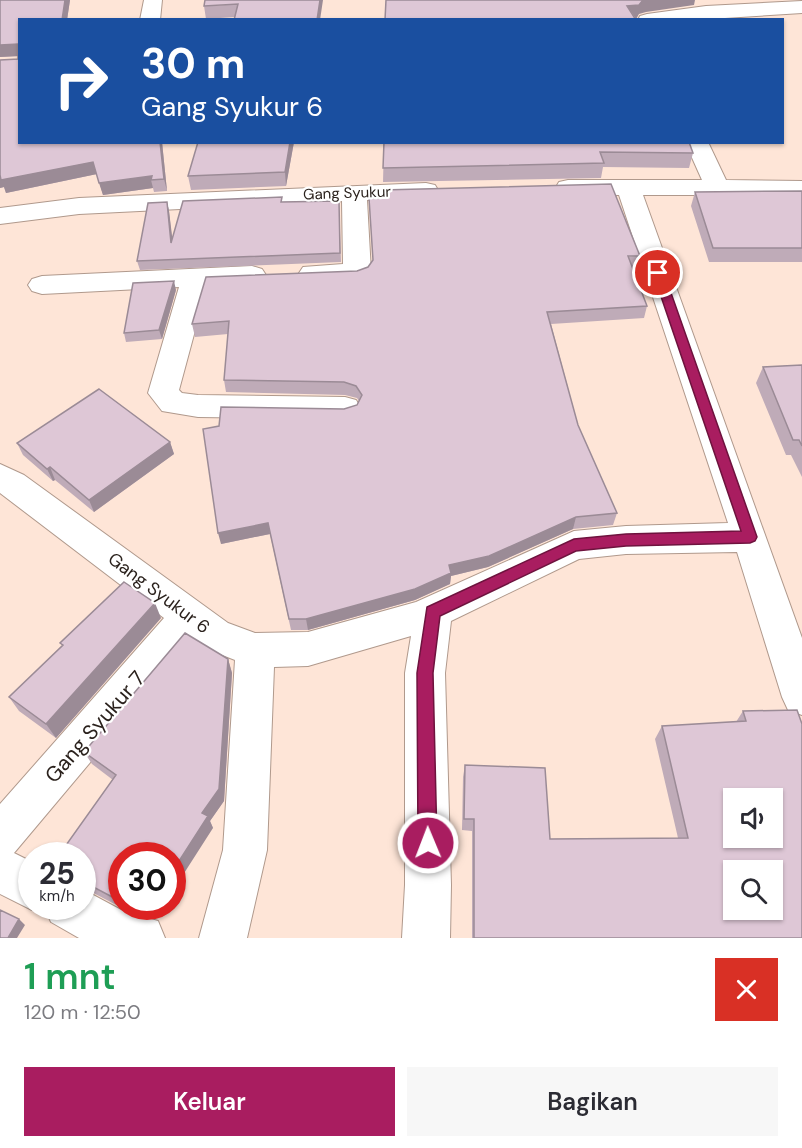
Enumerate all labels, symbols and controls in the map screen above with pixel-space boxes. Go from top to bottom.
text: 30 m [141,36,245,91]
icon: right [42,42,120,120]
text: Gang Syukur 6 [141,89,323,124]
street label: Gang Syukur [303,181,392,205]
pin [632,247,683,298]
icon: arrive [641,256,674,289]
street label: Gang Syukur 6 [103,547,215,639]
street label: Gang Syukur 7 [39,665,151,789]
map controls [723,788,783,920]
button: sound [723,788,783,848]
position arrow [396,811,460,875]
speed limit sign: 30 [108,842,186,920]
text: 25 [39,854,75,893]
button: search [723,860,783,920]
text: km/h [39,886,75,906]
text: 1 mnt [24,953,116,1000]
button: close [715,958,778,1021]
text: 120 m · 12:50 [24,999,141,1025]
button: Keluar [24,1067,395,1136]
button: Bagikan [407,1067,778,1136]

